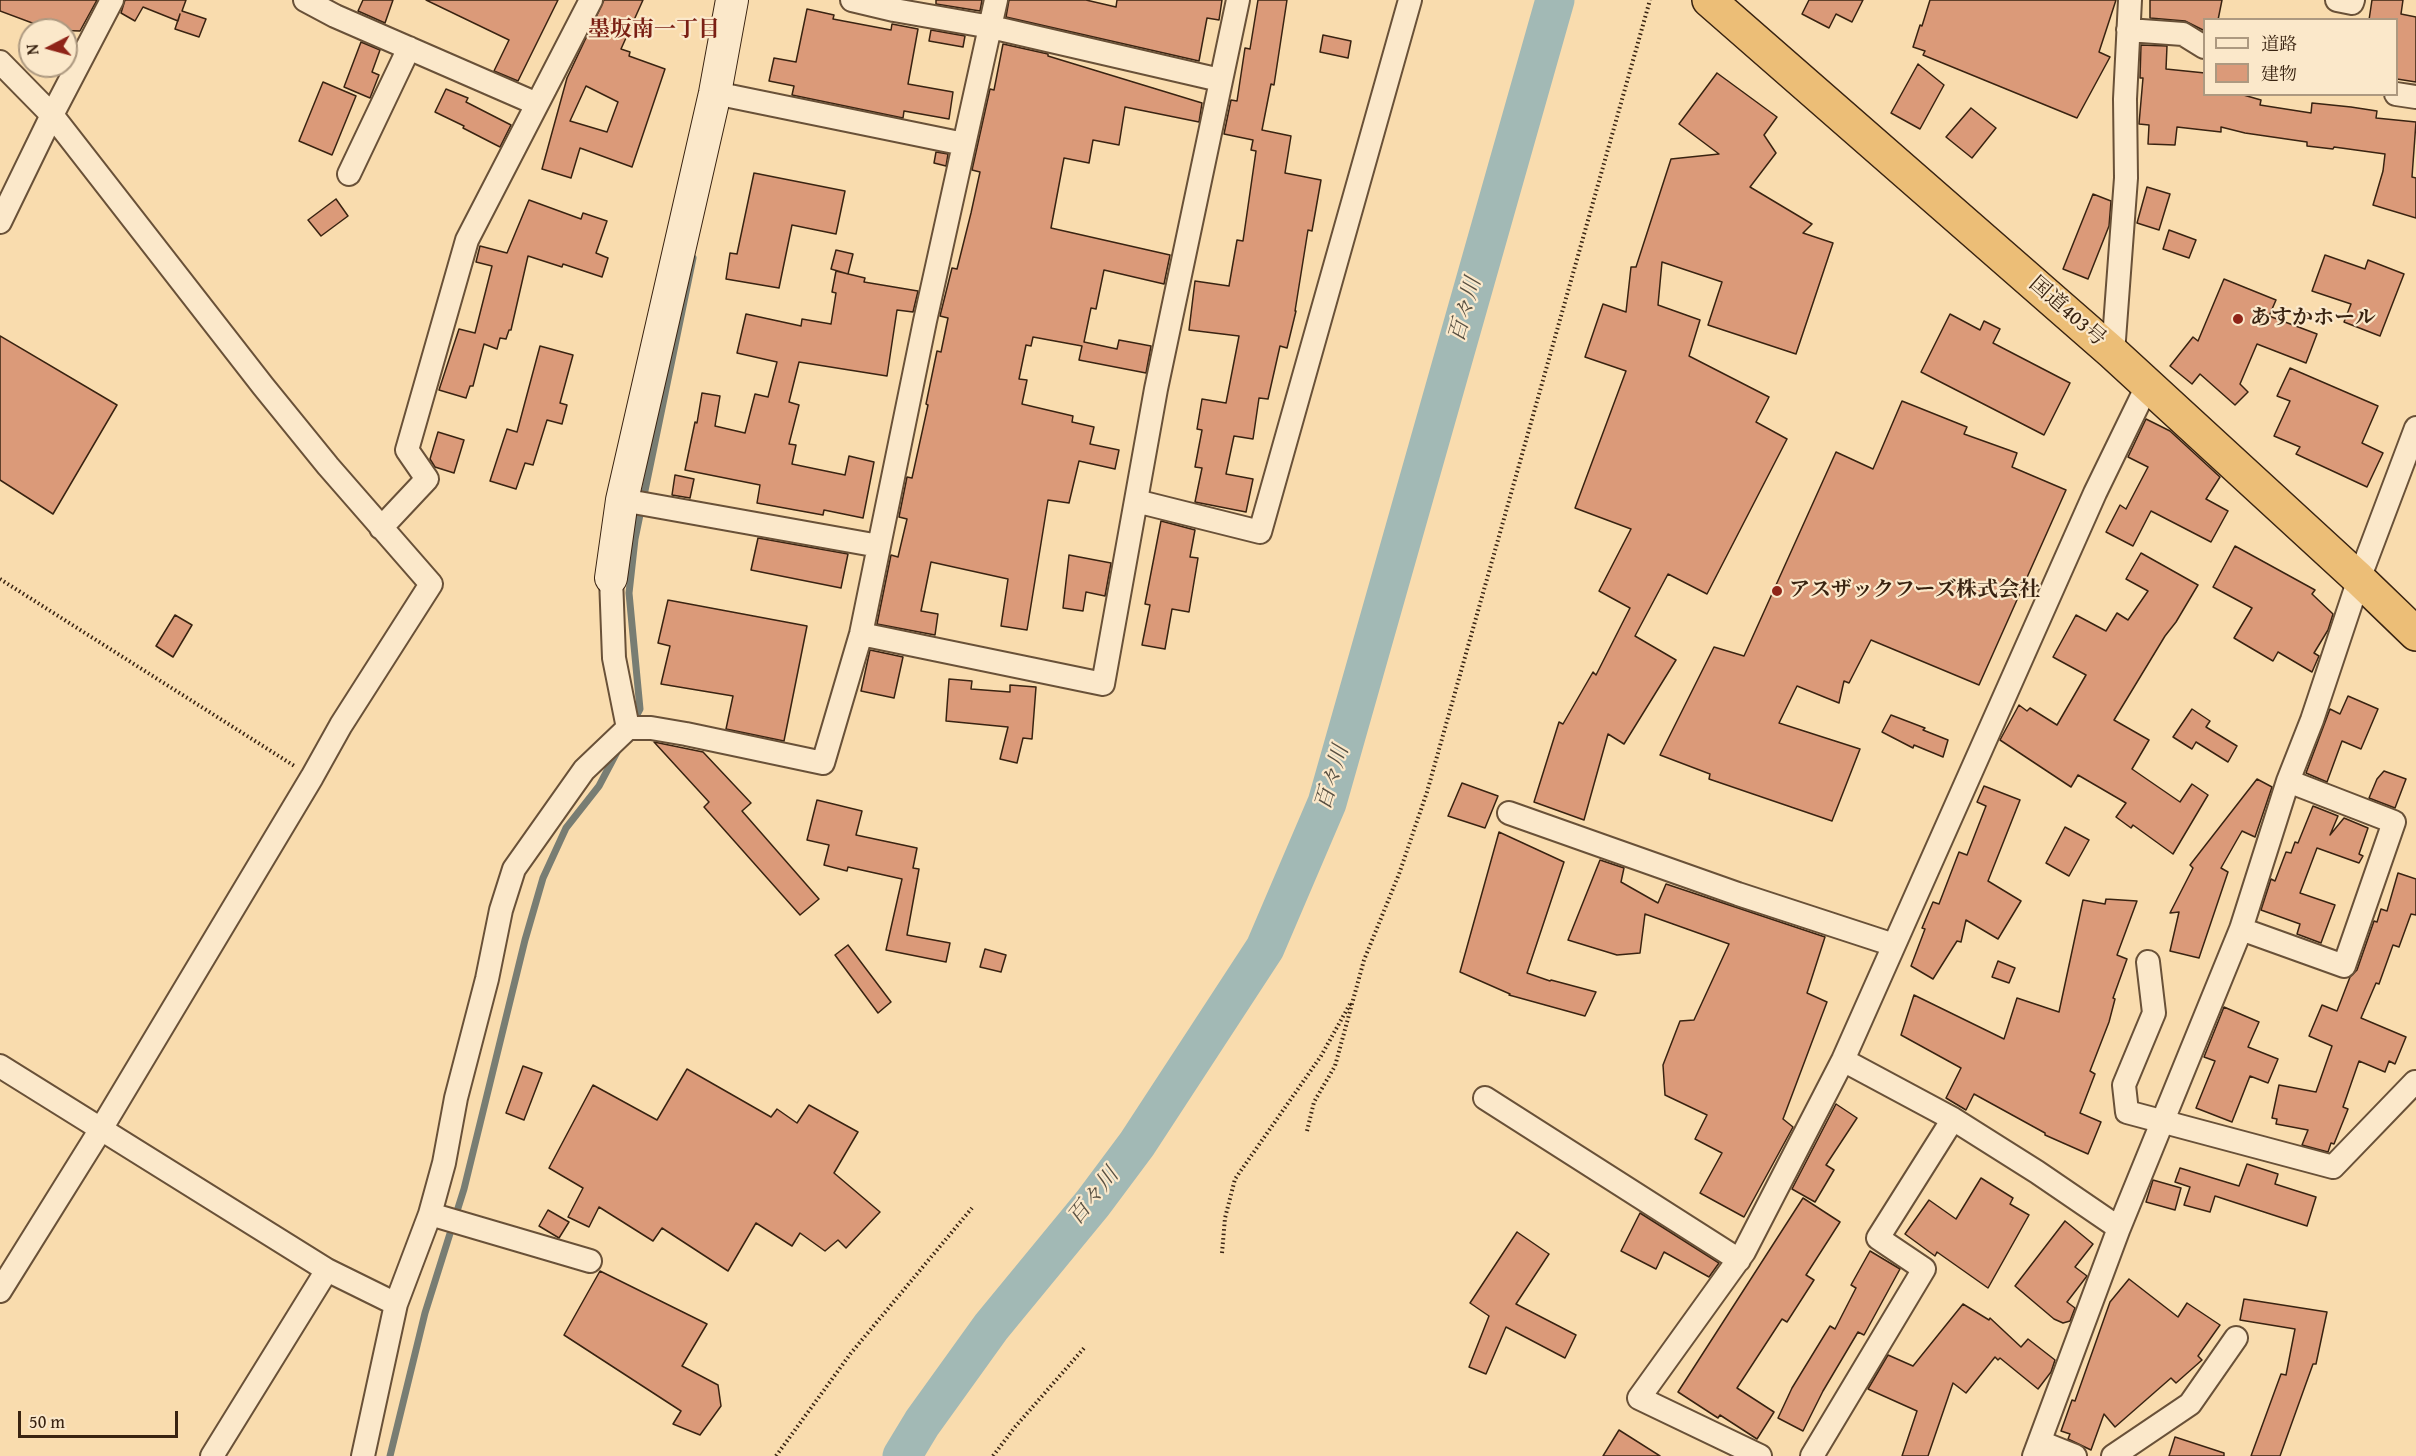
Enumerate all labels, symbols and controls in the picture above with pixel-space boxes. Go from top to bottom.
district label: 墨坂南一丁目 [588,17,720,43]
north arrow [18,18,78,78]
legend [2203,18,2398,96]
text: 道路 [2261,30,2297,57]
text: N [20,43,45,56]
text: 建物 [2261,60,2297,87]
street label: 国道403号 [2024,272,2110,352]
water label: 百々川 [1444,275,1488,345]
place label: あすかホール [2250,306,2376,332]
marker: あすかホール [2231,312,2245,326]
place label: アスザックフーズ株式会社 [1789,578,2040,604]
marker: アスザックフーズ株式会社 [1770,584,1784,598]
water label: 百々川 [1311,743,1355,813]
water label: 百々川 [1063,1163,1125,1231]
scale bar [21,1399,182,1437]
text: 50 m [29,1408,65,1435]

